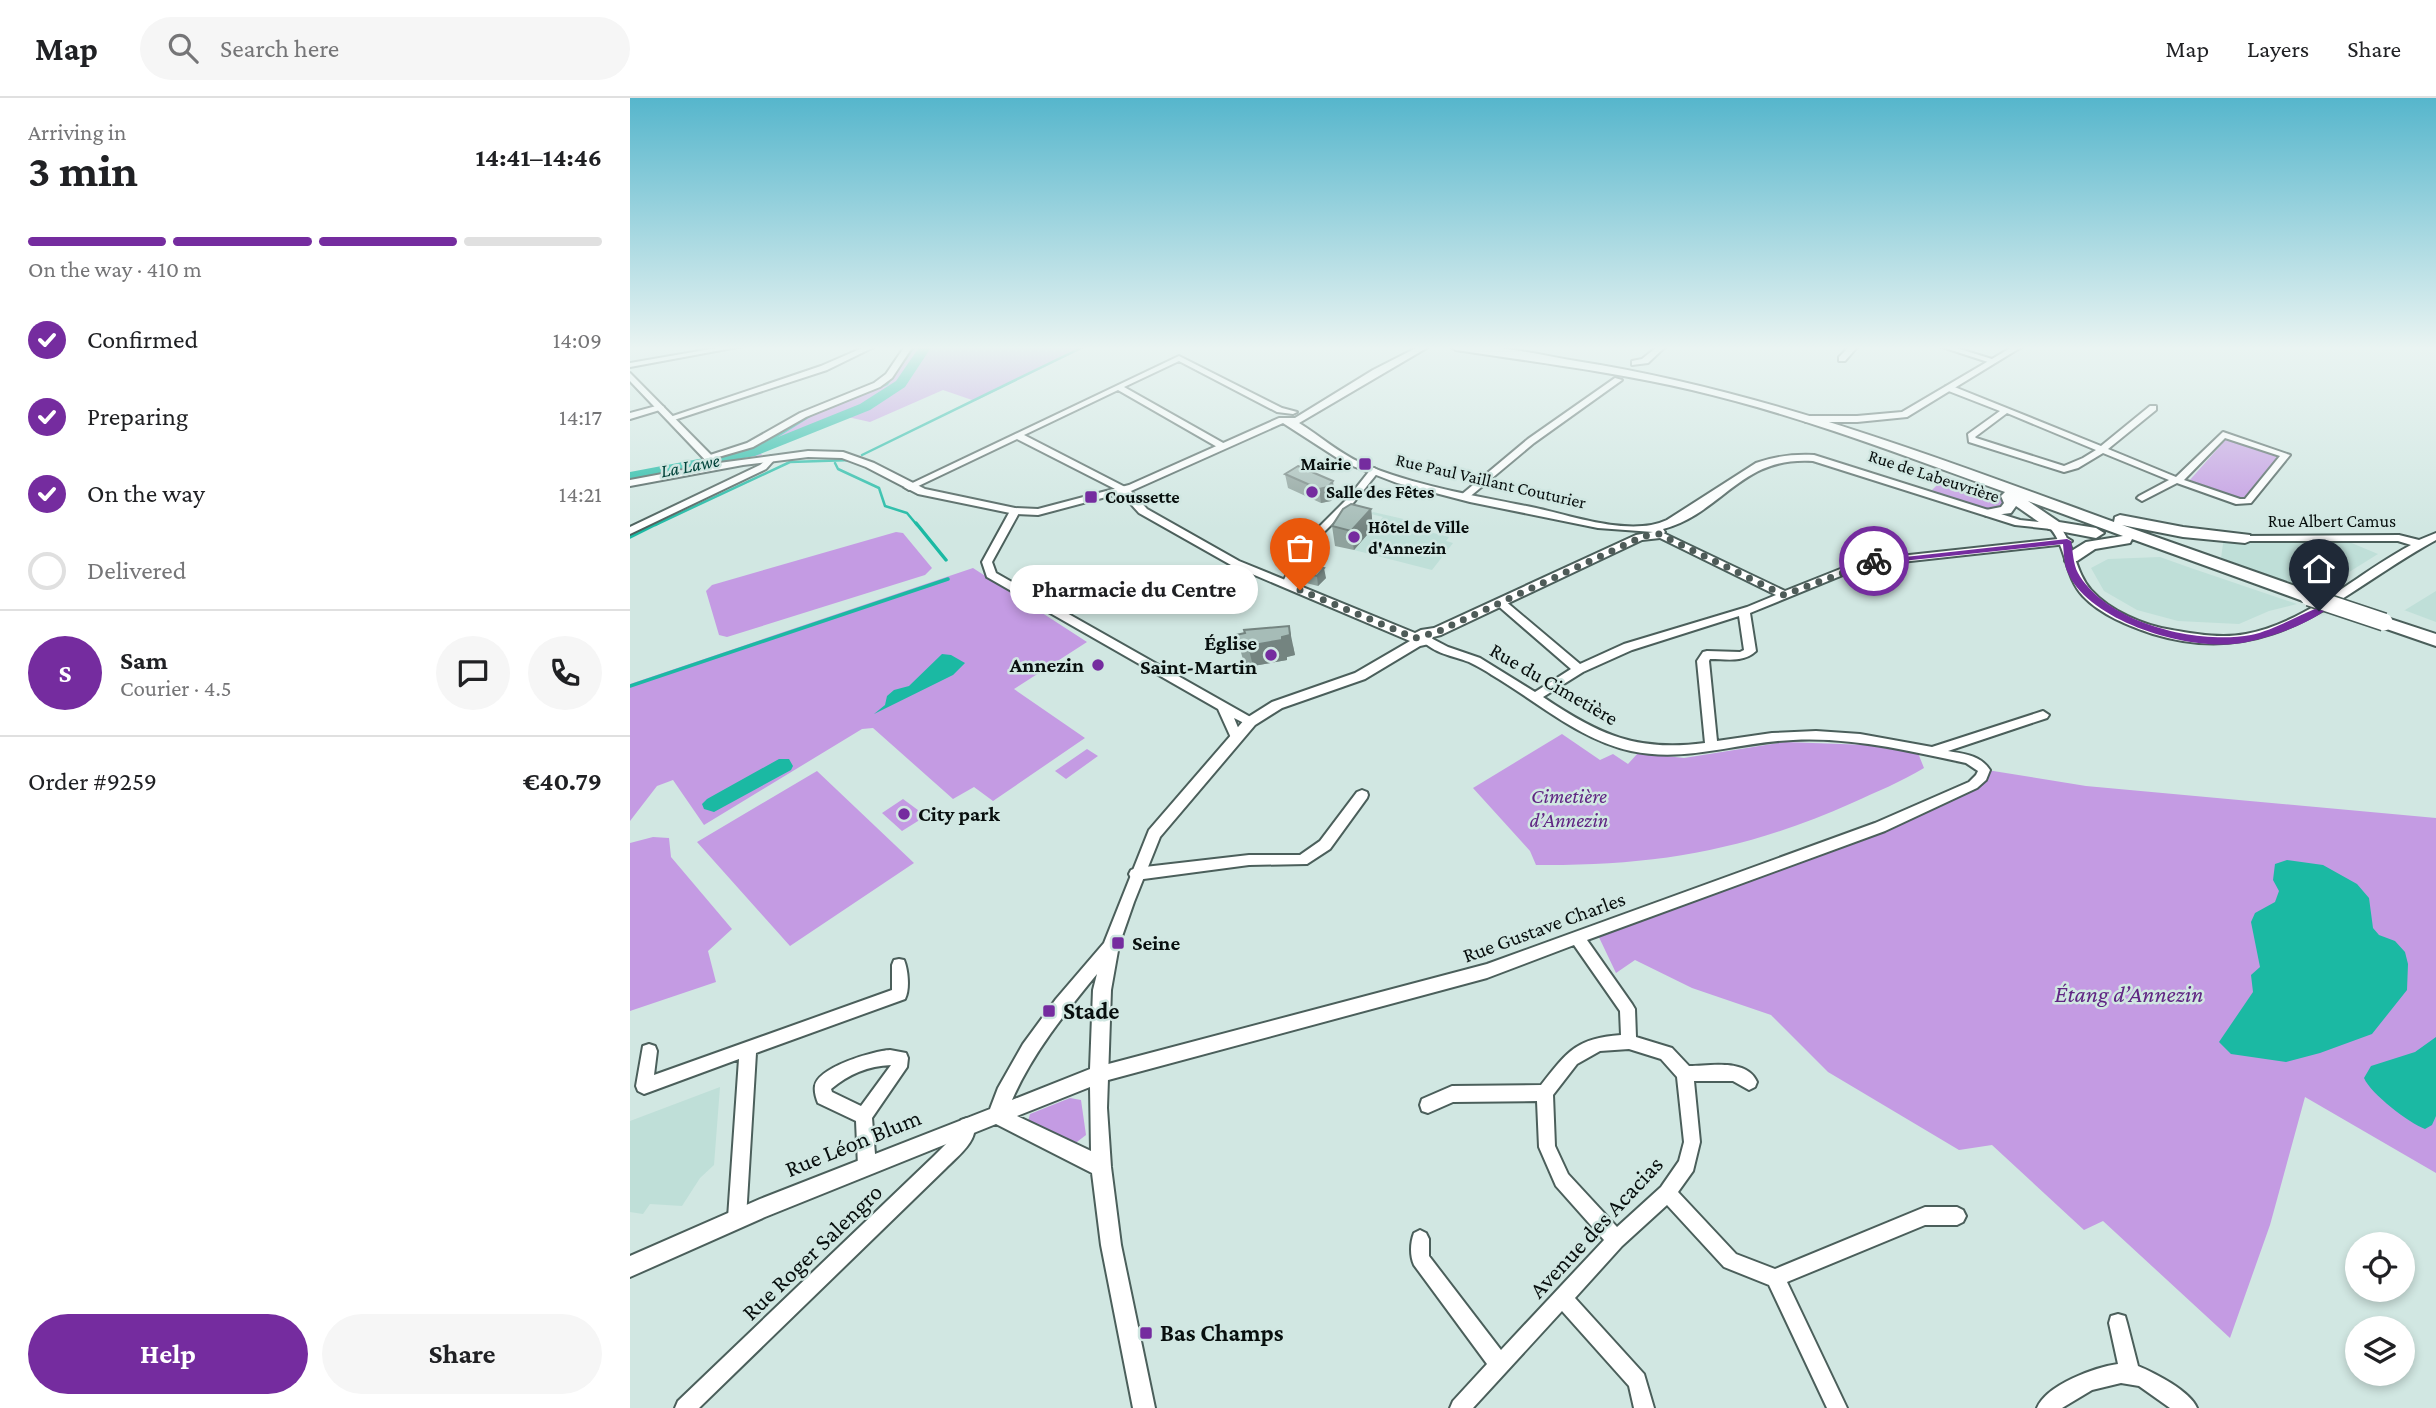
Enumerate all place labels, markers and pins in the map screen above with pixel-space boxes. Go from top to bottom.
place label: Mairie [1301,454,1351,474]
marker: Mairie [1357,456,1373,472]
place label: Salle des Fêtes [1326,482,1434,502]
marker: Salle des Fêtes [1304,484,1320,500]
place label: Coussette [1105,487,1180,507]
marker: Coussette [1083,489,1099,505]
place label: Hôtel de Ville d'Annezin [1368,517,1469,558]
pin [1270,518,1330,590]
marker: Hôtel de Ville d'Annezin [1346,529,1362,545]
pin [2289,539,2349,611]
callout: Pharmacie du Centre [1009,566,1258,614]
place label: Église Saint-Martin [1140,631,1257,679]
marker: Église Saint-Martin [1263,647,1279,663]
place label: Annezin [1009,653,1084,677]
marker: Annezin [1090,657,1106,673]
place label: City park [918,802,1000,826]
marker: City park [896,806,912,822]
place label: Seine [1132,931,1180,955]
marker: Seine [1110,935,1126,951]
place label: Stade [1063,997,1120,1024]
marker: Stade [1041,1003,1057,1019]
place label: Bas Champs [1160,1319,1284,1346]
marker: Bas Champs [1138,1325,1154,1341]

